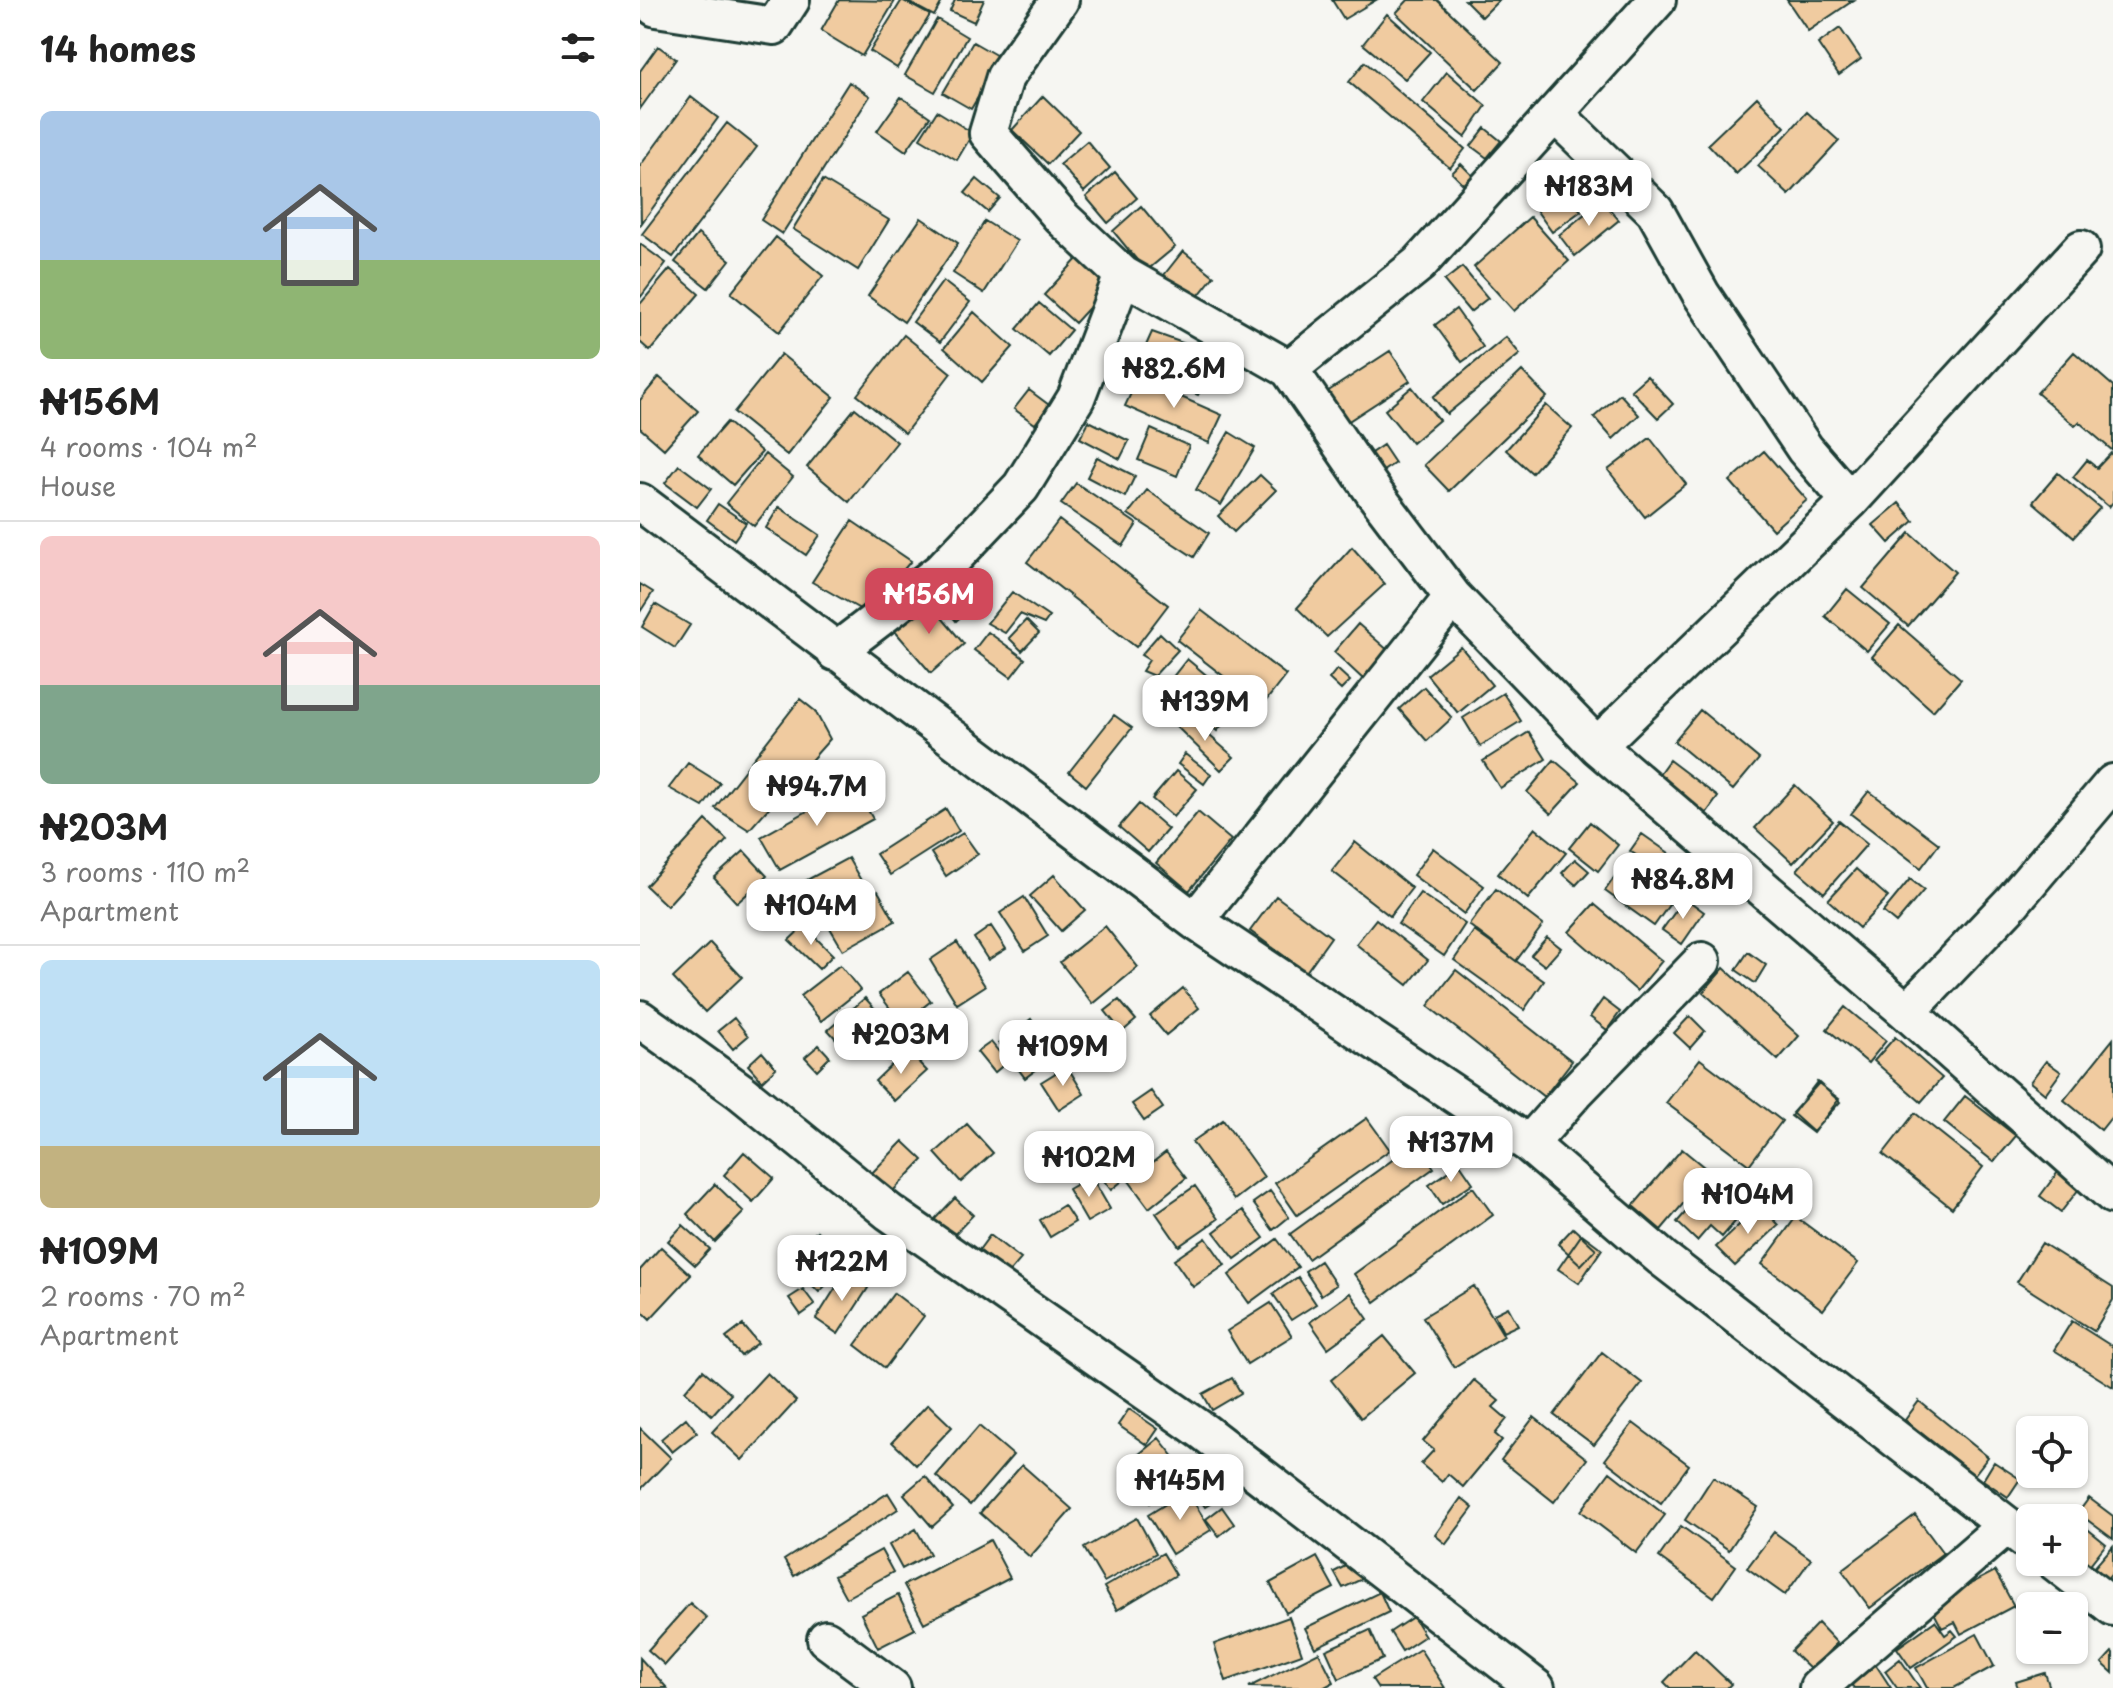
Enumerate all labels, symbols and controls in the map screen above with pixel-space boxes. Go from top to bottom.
text: 14 homes [40,22,196,74]
icon: filters [556,26,600,70]
pin: ₦183M [1533,160,1645,228]
icon: home [248,163,392,307]
text: ₦183M [1544,166,1634,205]
pin: ₦82.6M [1109,342,1239,410]
text: ₦82.6M [1122,348,1226,387]
text: ₦156M [40,375,160,427]
text: 4 rooms · 104 m² [40,427,258,466]
text: House [40,466,116,505]
pin: ₦156M [873,568,985,636]
text: ₦156M [883,574,975,613]
icon: home [248,588,392,732]
pin: ₦139M [1149,675,1261,743]
text: ₦139M [1160,681,1250,720]
pin: ₦94.7M [752,760,882,828]
text: ₦94.7M [767,766,867,805]
text: ₦203M [40,800,168,852]
text: 3 rooms · 110 m² [40,852,250,891]
pin: ₦84.8M [1618,853,1748,921]
text: ₦84.8M [1631,859,1735,898]
pin: ₦104M [755,879,867,947]
text: ₦104M [764,885,858,924]
text: Apartment [40,891,179,930]
pin: ₦203M [845,1008,957,1076]
icon: home [248,1012,392,1156]
text: ₦203M [852,1014,950,1053]
pin: ₦109M [1007,1020,1119,1088]
text: ₦109M [1017,1026,1109,1065]
pin: ₦137M [1395,1116,1507,1184]
text: ₦137M [1408,1122,1494,1161]
pin: ₦102M [1033,1131,1145,1199]
text: ₦102M [1042,1137,1136,1176]
pin: ₦104M [1692,1168,1804,1236]
text: ₦104M [1701,1174,1795,1213]
text: ₦109M [40,1224,159,1276]
pin: ₦122M [786,1235,898,1303]
text: ₦122M [795,1241,889,1280]
text: 2 rooms · 70 m² [40,1276,246,1315]
text: Apartment [40,1315,179,1354]
map controls [2016,1416,2088,1664]
button: locate [2016,1416,2088,1488]
pin: ₦145M [1124,1454,1236,1522]
text: ₦145M [1134,1460,1226,1499]
button: + [2016,1504,2088,1576]
button: − [2016,1592,2088,1664]

